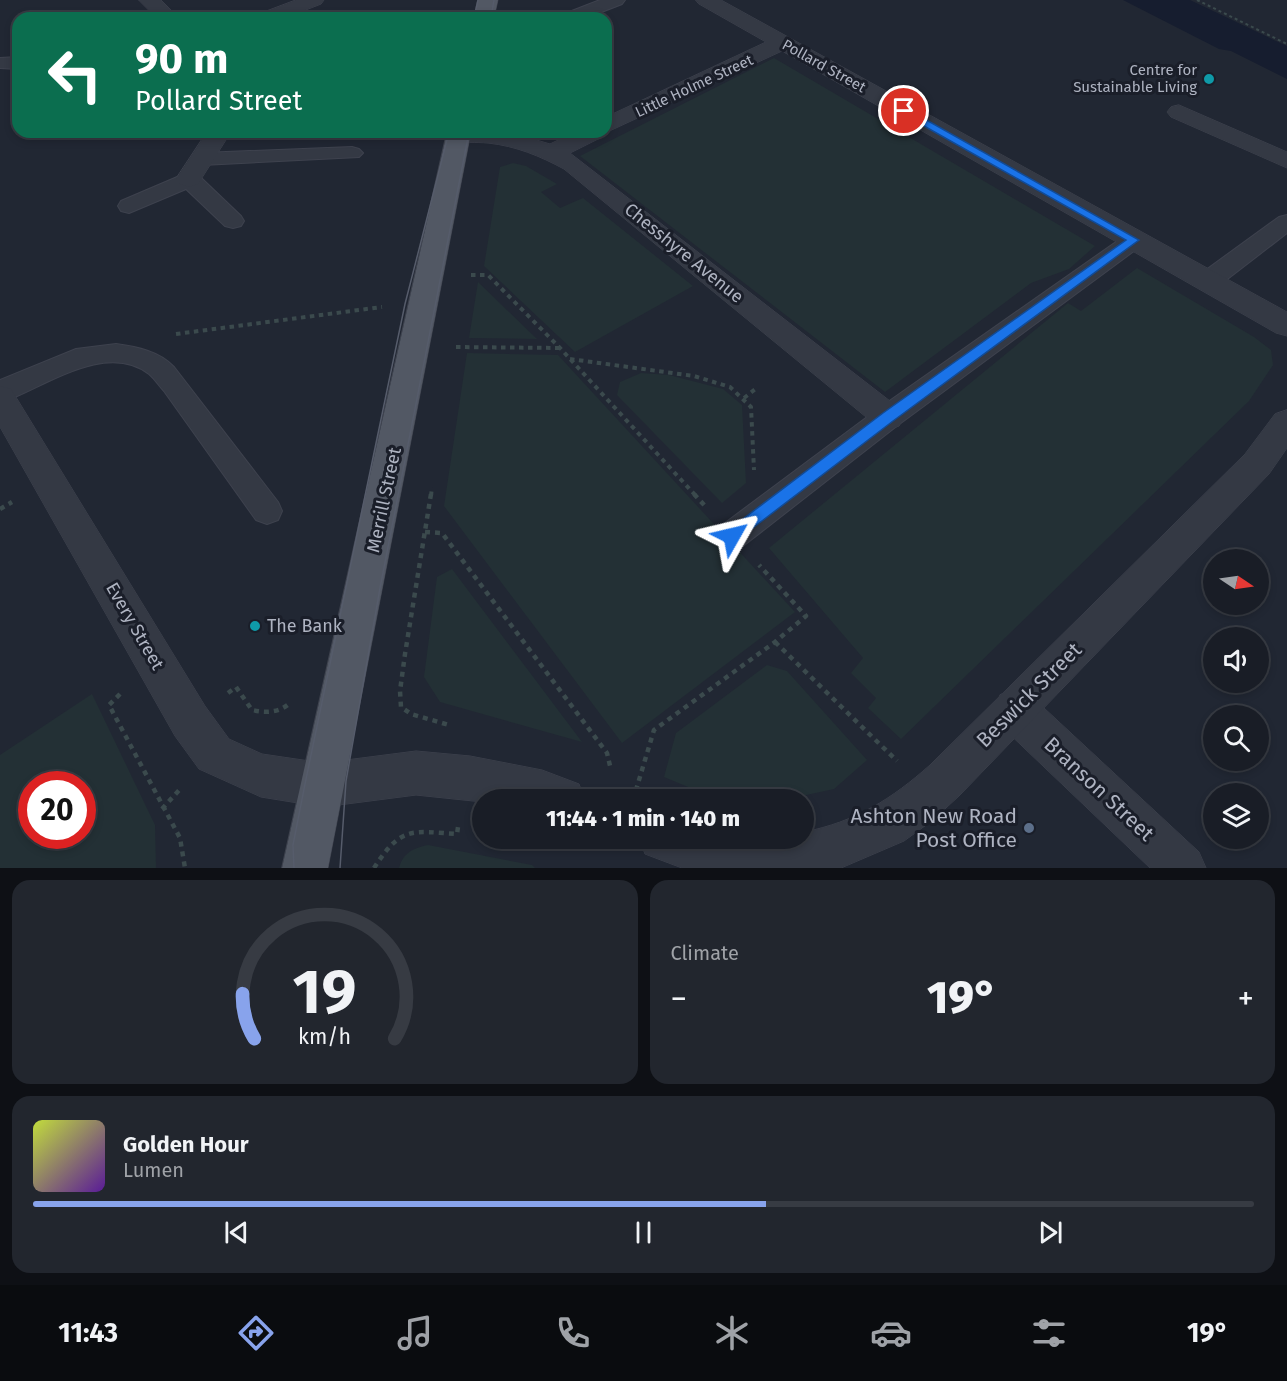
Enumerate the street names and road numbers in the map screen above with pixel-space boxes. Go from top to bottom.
street label: Pollard Street [779,36,869,97]
street label: Little Holme Street [632,51,756,121]
street label: Chesshyre Avenue [620,198,748,308]
street label: Merrill Street [362,445,406,555]
street label: Every Street [101,578,169,674]
street label: Beswick Street [971,637,1087,753]
street label: Branson Street [1039,731,1160,847]

